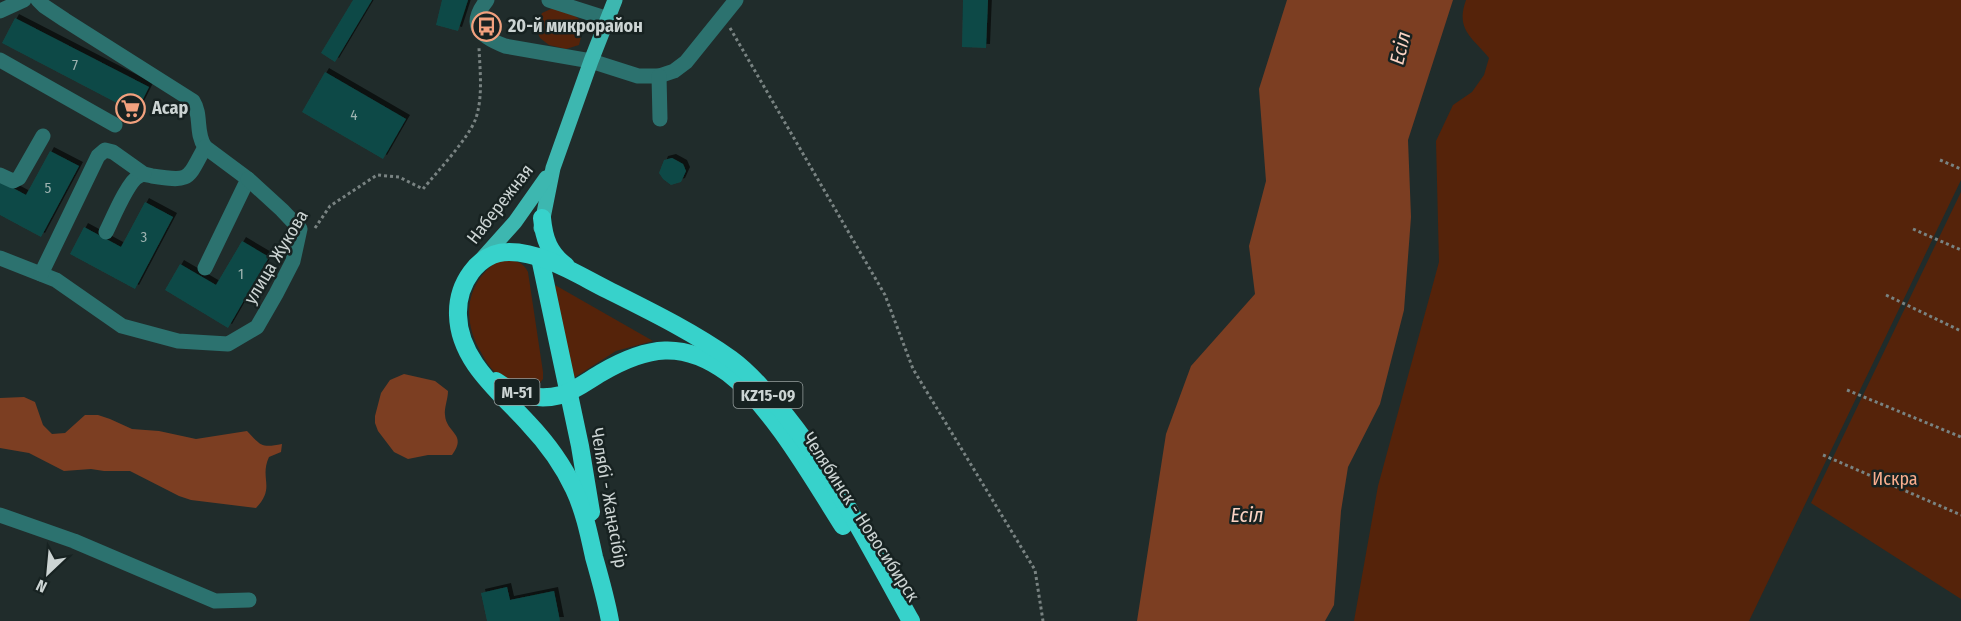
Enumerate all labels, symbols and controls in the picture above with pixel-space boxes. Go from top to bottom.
bus stop icon: 20-й микрорайон [471,10,503,42]
place label: 20-й микрорайон [507,15,643,37]
water label: Есіл [1385,29,1415,67]
house number: 7 [72,56,78,74]
supermarket icon: Асар [115,92,147,124]
place label: Асар [151,97,188,119]
house number: 4 [350,106,358,124]
street label: Набережная [462,160,538,248]
house number: 5 [45,179,52,197]
street label: улица Жукова [239,206,313,308]
house number: 3 [141,228,148,246]
house number: 1 [238,265,244,283]
road number: M-51 [494,379,540,405]
road number: KZ15-09 [734,382,802,408]
street label: Челябі - Жаңасібір [586,426,632,570]
street label: Челябинск - Новосибирск [798,428,924,606]
park label: Искра [1872,468,1918,490]
water label: Есіл [1231,503,1264,527]
north arrow [18,543,78,603]
text: N [33,575,50,597]

